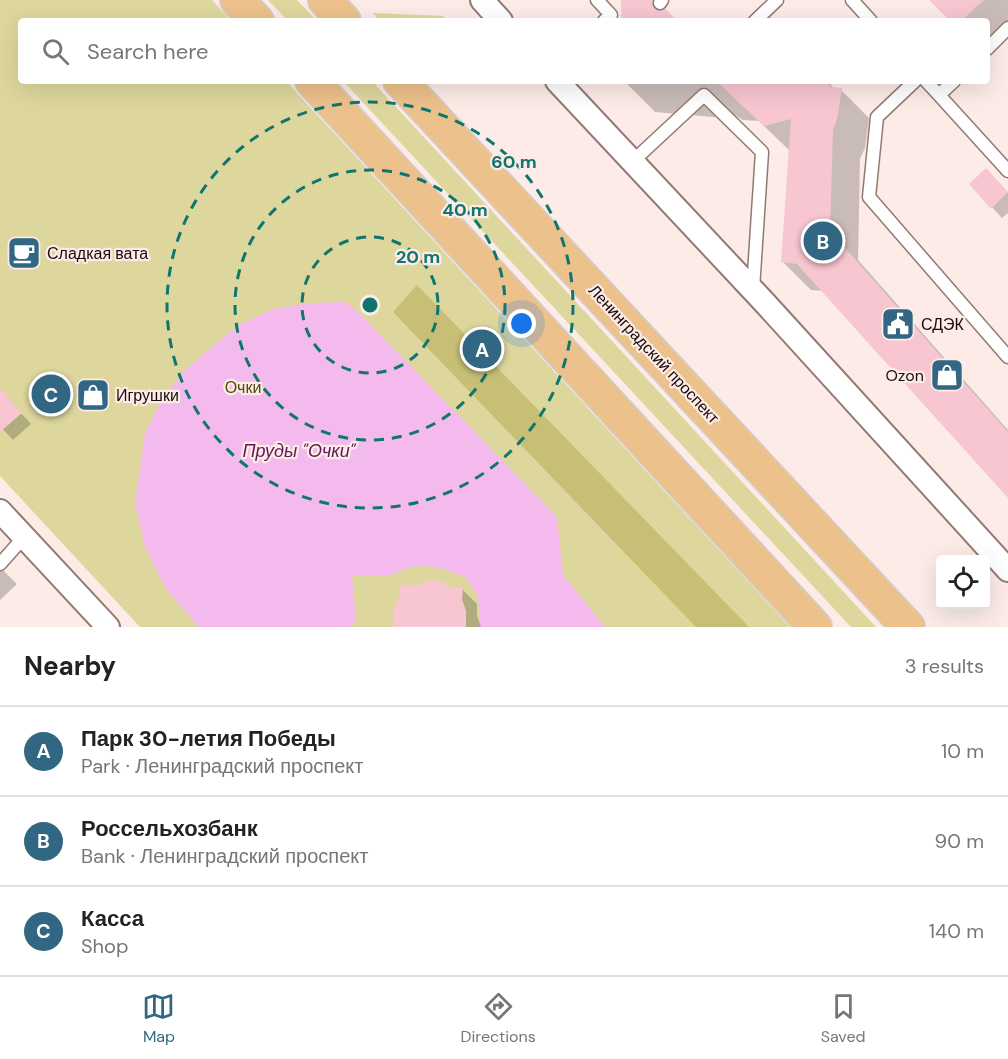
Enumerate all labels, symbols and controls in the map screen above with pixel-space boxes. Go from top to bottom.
search box [18,18,990,84]
icon: search [39,35,72,68]
text: Search here [87,37,208,66]
text: 60 m [491,150,537,174]
text: 40 m [442,198,488,222]
pin: B [804,218,842,264]
cafe icon: Сладкая вата [6,235,42,271]
place label: Сладкая вата [47,243,148,264]
text: 20 m [396,245,440,269]
street label: Ленинградский проспект [584,280,724,428]
centre of rings [360,295,380,315]
public building icon: СДЭК [880,306,916,342]
your location [507,309,536,338]
place label: СДЭК [921,314,965,335]
pin: A [462,326,502,372]
shop icon: Ozon [929,357,965,393]
place label: Ozon [886,365,924,386]
pin: C [32,372,70,416]
shop icon: Игрушки [75,377,111,413]
park label: Очки [225,377,261,398]
place label: Игрушки [116,385,179,406]
water label: Пруды "Очки" [243,439,357,463]
map controls [936,555,990,609]
button: locate [936,555,990,609]
text: Nearby [24,649,116,683]
text: 3 results [905,653,984,679]
text: Парк 30-летия Победы [81,724,336,753]
text: A [36,738,51,764]
text: 10 m [941,738,984,764]
text: Park · Ленинградский проспект [81,753,363,779]
text: Россельхозбанк [81,814,258,843]
text: B [37,828,50,854]
text: 90 m [935,828,984,854]
text: Bank · Ленинградский проспект [81,843,368,869]
text: Касса [81,904,144,933]
text: C [36,918,51,944]
text: 140 m [929,918,984,944]
text: Shop [81,933,128,959]
tab: Map [142,990,175,1047]
tab: Directions [460,990,536,1047]
tab: Saved [821,990,866,1047]

